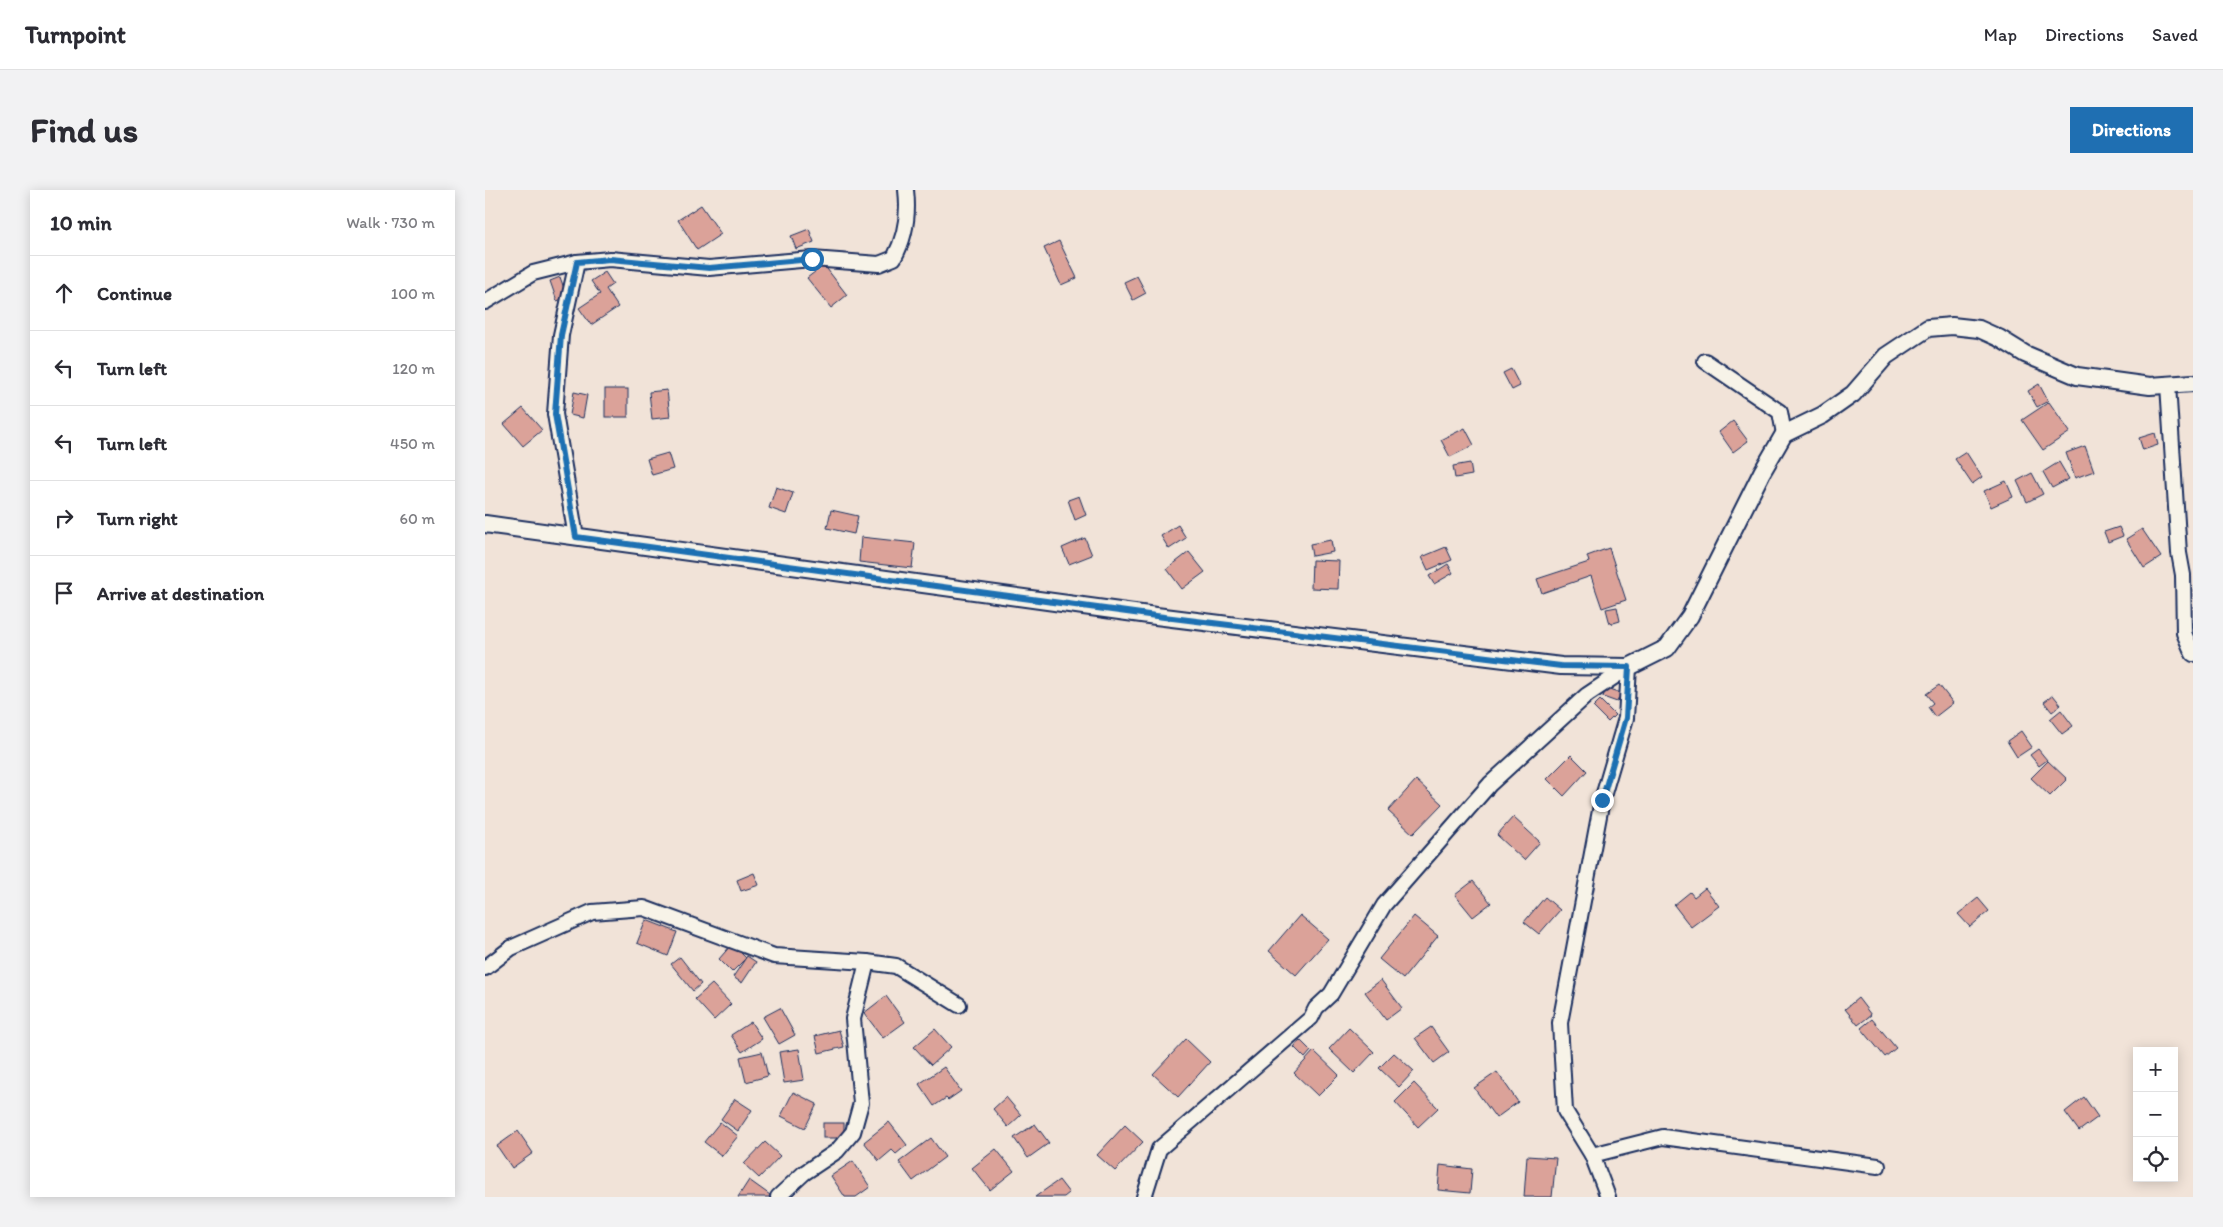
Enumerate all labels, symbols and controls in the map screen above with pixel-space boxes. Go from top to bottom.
text: Turnpoint [25,20,126,49]
text: Map [1984,24,2017,46]
text: Directions [2045,24,2124,46]
text: Saved [2152,24,2198,46]
button: Directions [2070,107,2193,153]
text: Find us [30,109,138,151]
text: 10 min [50,210,112,235]
text: Walk · 730 m [346,213,435,232]
route start [801,248,824,271]
icon: ahead [50,279,78,307]
text: Continue [97,282,172,305]
text: 100 m [391,284,435,303]
icon: left [50,354,78,382]
text: Turn left [97,357,167,380]
text: 120 m [392,359,435,378]
icon: left [50,429,78,457]
text: Turn left [97,432,167,455]
text: 450 m [390,434,435,453]
icon: right [50,504,78,532]
text: Turn right [97,507,178,530]
text: 60 m [400,509,435,528]
icon: arrive [50,579,78,607]
text: Arrive at destination [97,582,264,605]
route end [1591,789,1614,812]
map controls [2133,1047,2178,1182]
button: + [2133,1047,2178,1092]
button: − [2133,1092,2178,1137]
button: locate [2133,1137,2178,1182]

